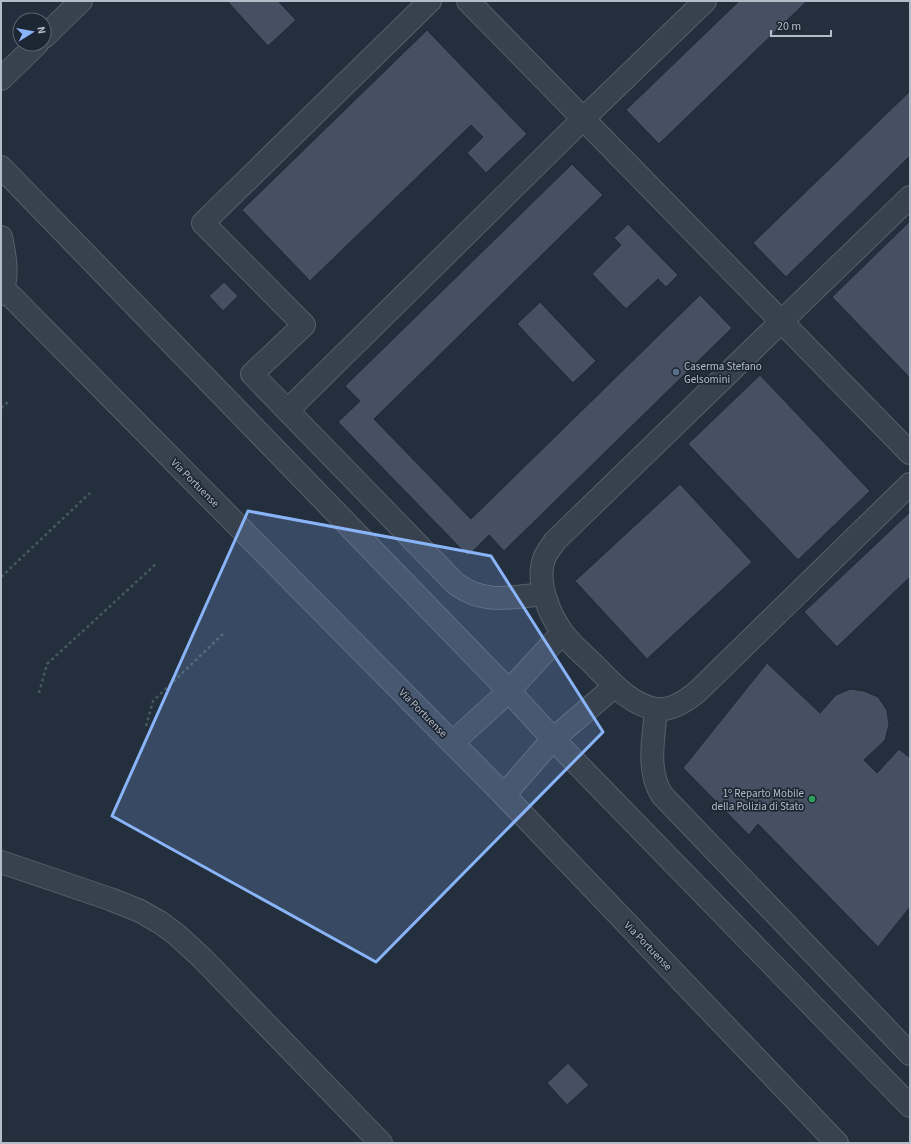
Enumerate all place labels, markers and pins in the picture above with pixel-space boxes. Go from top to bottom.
place label: Caserma Stefano Gelsomini [684,359,762,387]
marker: Caserma Stefano Gelsomini [671,367,681,377]
place label: 1º Reparto Mobile della Polizia di Stato [711,786,805,814]
marker: 1º Reparto Mobile della Polizia di Stato [807,794,817,804]

